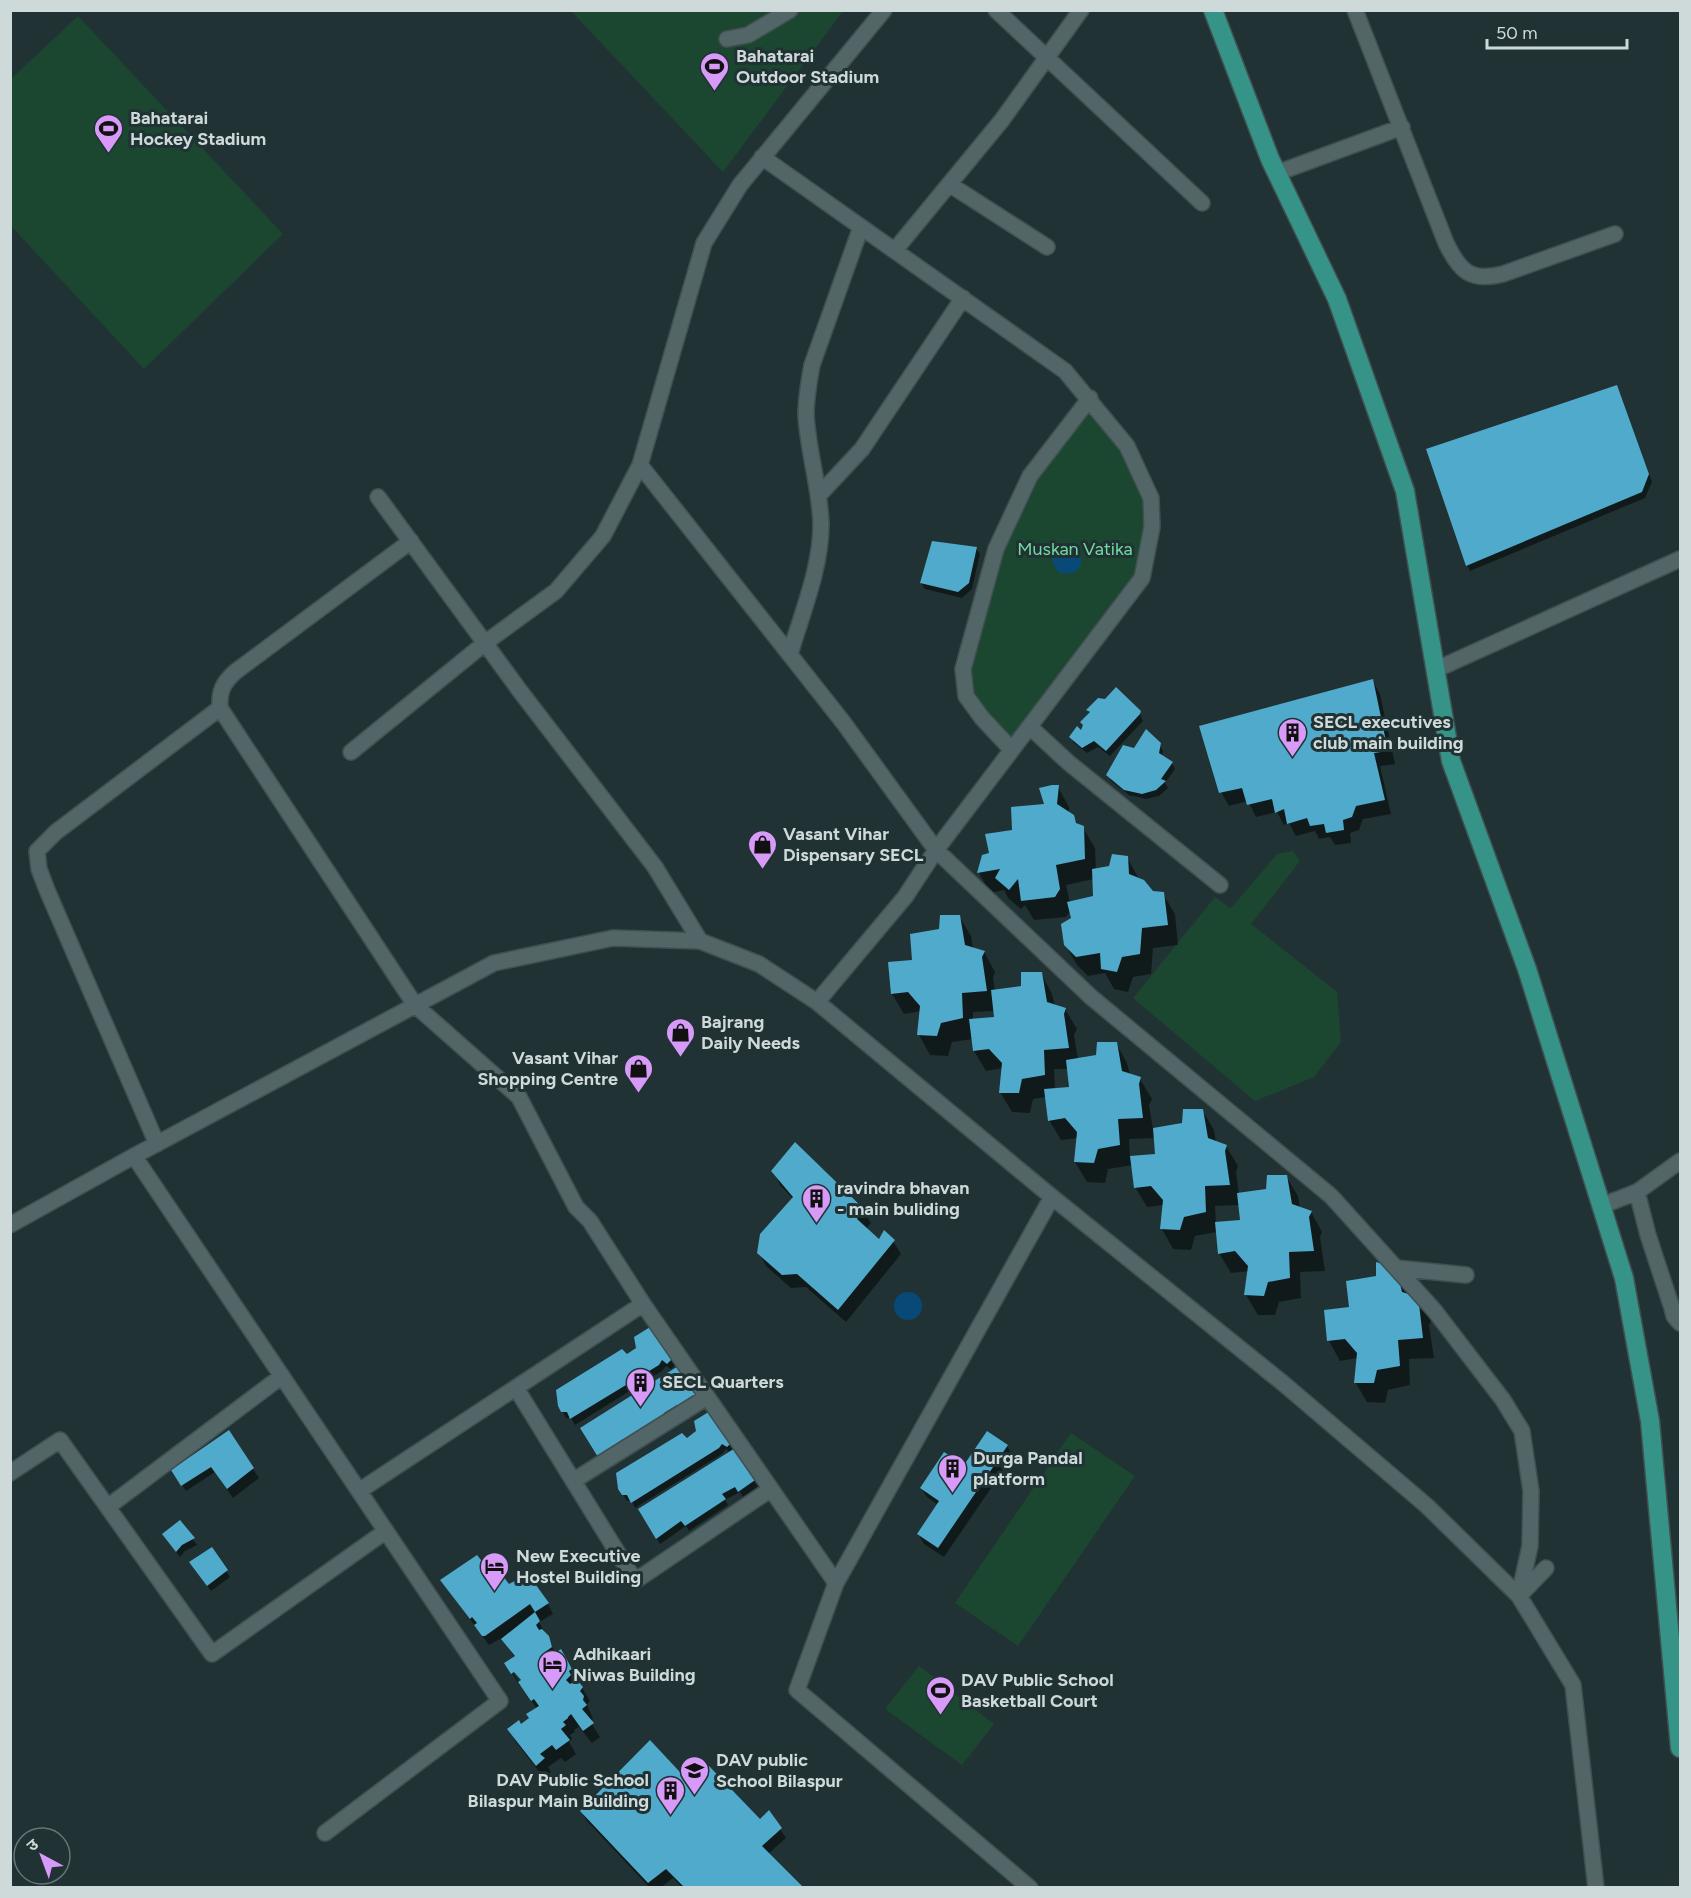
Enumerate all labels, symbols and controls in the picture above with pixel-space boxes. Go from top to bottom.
scale bar [1487,12,1626,50]
text: 50 m [1496,22,1538,44]
place label: Bahatarai Outdoor Stadium [736,45,879,88]
sports icon: Bahatarai Outdoor Stadium [699,50,731,92]
place label: Bahatarai Hockey Stadium [130,107,266,150]
sports icon: Bahatarai Hockey Stadium [93,112,125,154]
park label: Muskan Vatika [1017,538,1133,560]
place label: SECL executives club main building [1313,711,1464,754]
building icon: SECL executives club main building [1276,716,1308,758]
place label: Vasant Vihar Dispensary SECL [783,823,924,866]
shop icon: Vasant Vihar Dispensary SECL [746,828,778,870]
place label: Bajrang Daily Needs [701,1011,801,1054]
shop icon: Bajrang Daily Needs [664,1016,696,1058]
place label: Vasant Vihar Shopping Centre [477,1047,618,1090]
shop icon: Vasant Vihar Shopping Centre [623,1052,655,1094]
place label: ravindra bhavan - main buliding [837,1177,969,1220]
building icon: ravindra bhavan - main buliding [800,1182,832,1224]
building icon: SECL Quarters [625,1366,657,1408]
place label: SECL Quarters [662,1371,784,1393]
place label: Durga Pandal platform [973,1447,1083,1490]
building icon: Durga Pandal platform [936,1452,968,1494]
place label: New Executive Hostel Building [516,1545,641,1588]
hotel icon: New Executive Hostel Building [479,1550,511,1592]
place label: Adhikaari Niwas Building [573,1643,696,1686]
hotel icon: Adhikaari Niwas Building [536,1648,568,1690]
place label: DAV Public School Basketball Court [961,1669,1114,1712]
sports icon: DAV Public School Basketball Court [924,1674,956,1716]
place label: DAV public School Bilaspur [716,1749,843,1792]
school or university icon: DAV public School Bilaspur [679,1754,711,1796]
place label: DAV Public School Bilaspur Main Building [468,1769,649,1812]
building icon: DAV Public School Bilaspur Main Building [654,1774,686,1816]
north arrow [12,1826,72,1886]
text: उ [23,1834,43,1855]

